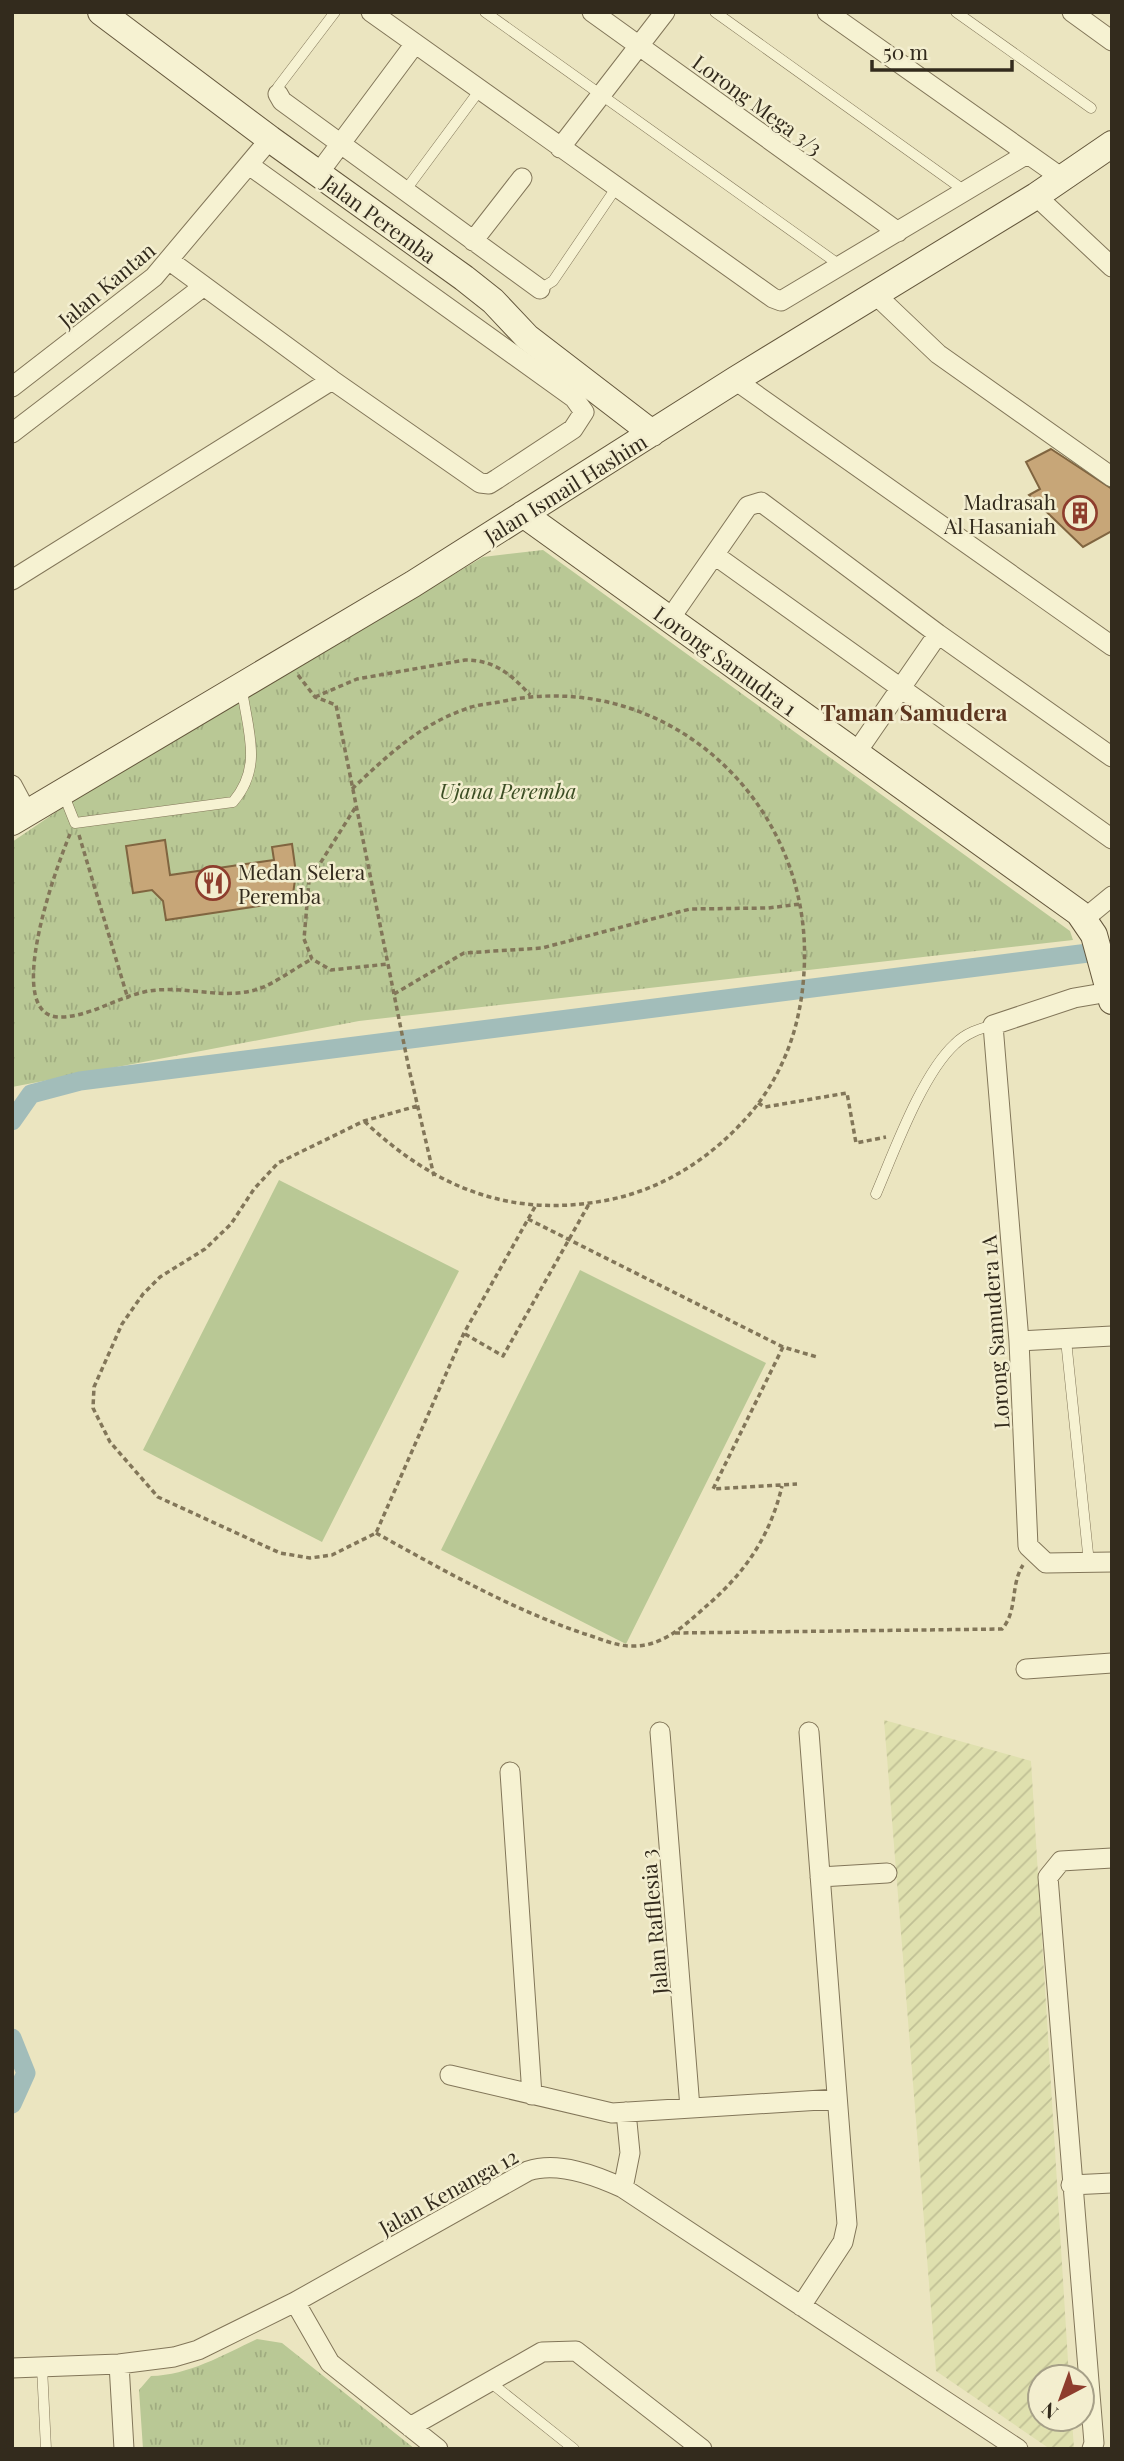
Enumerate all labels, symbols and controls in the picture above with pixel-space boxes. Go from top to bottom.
scale bar [872,28,1012,72]
text: 50 m [883,37,929,65]
street label: Lorong Mega 3/3 [687,47,829,161]
street label: Jalan Peremba [317,167,443,269]
street label: Jalan Kantan [51,235,161,333]
street label: Jalan Ismail Hashim [478,426,652,550]
place label: Madrasah Al Hasaniah [943,487,1057,539]
building icon: Madrasah Al Hasaniah [1061,494,1099,532]
street label: Lorong Samudra 1 [649,599,803,722]
district label: Taman Samudera [821,696,1008,727]
park label: Ujana Peremba [440,776,576,804]
place label: Medan Selera Peremba [238,857,366,909]
restaurant icon: Medan Selera Peremba [194,864,232,902]
street label: Lorong Samudera 1A [973,1233,1015,1430]
street label: Jalan Rafflesia 3 [633,1848,673,1997]
street label: Jalan Kenanga 12 [373,2141,523,2241]
north arrow [1026,2363,1096,2433]
text: N [1035,2397,1063,2426]

